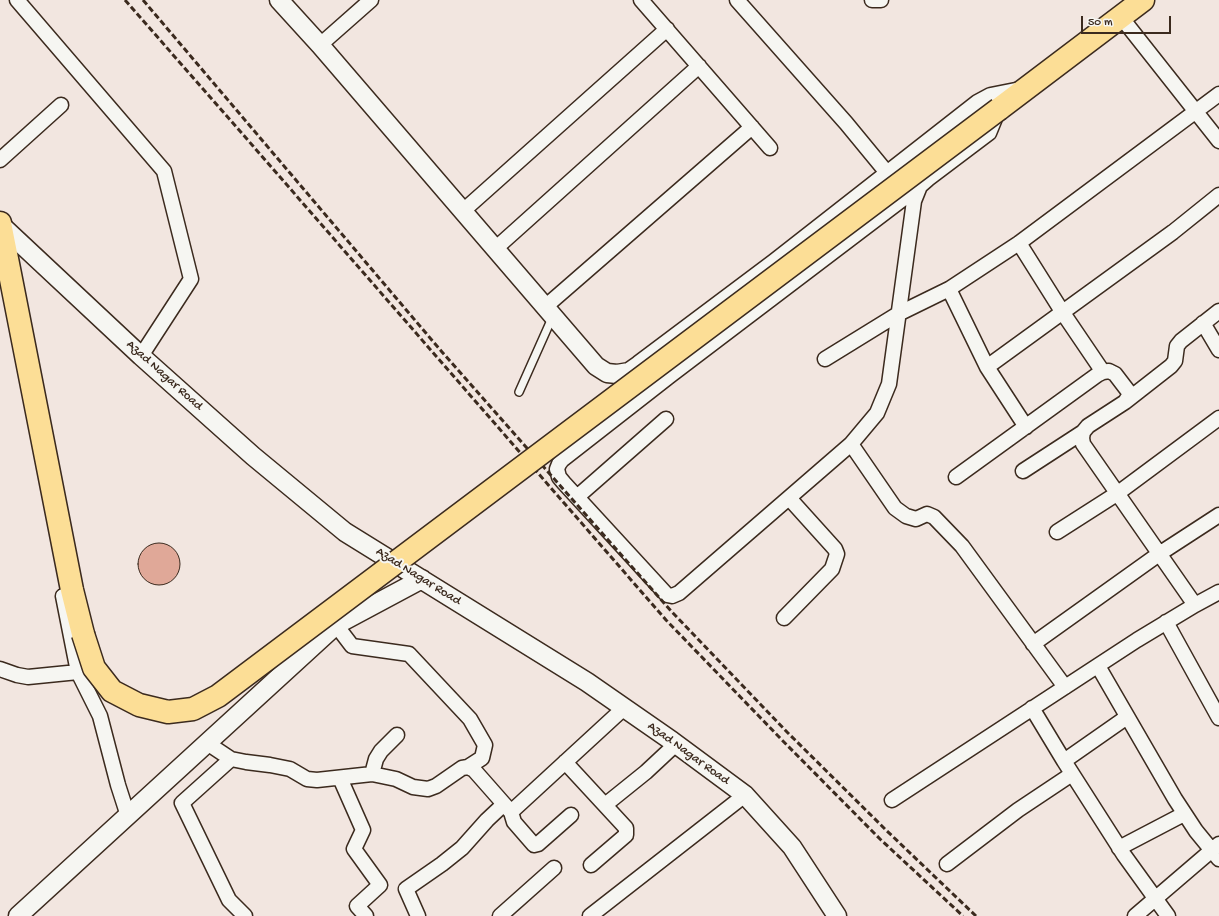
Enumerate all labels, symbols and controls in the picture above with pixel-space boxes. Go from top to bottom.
scale bar [1083,8,1173,34]
text: 50 m [1088,16,1113,30]
street label: Azad Nagar Road [122,338,206,414]
street label: Azad Nagar Road [372,544,464,610]
street label: Azad Nagar Road [644,719,732,789]

